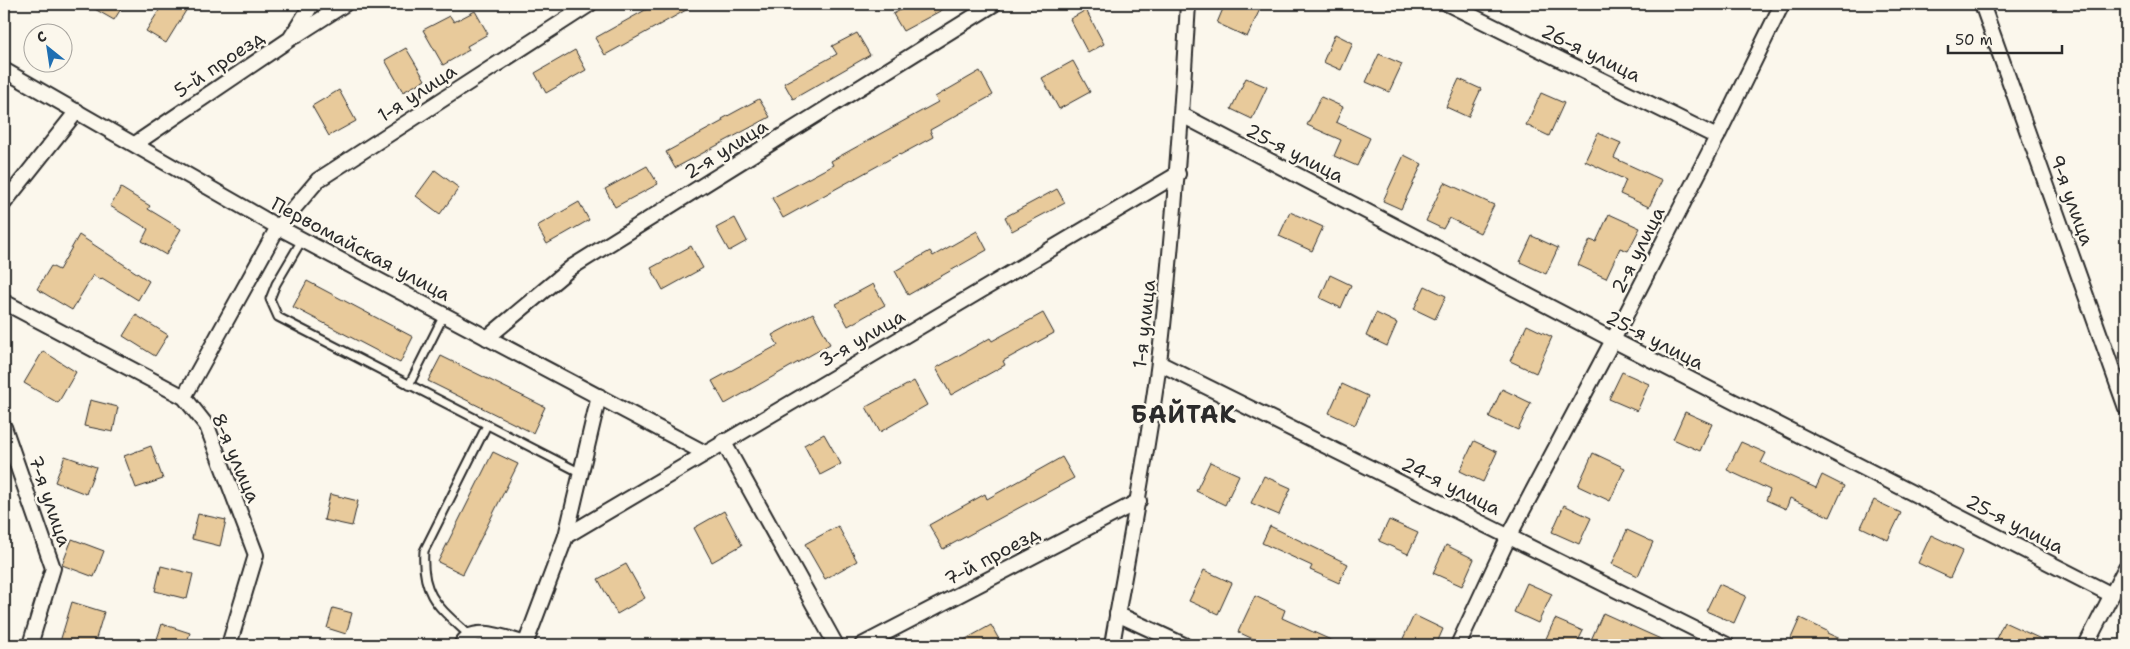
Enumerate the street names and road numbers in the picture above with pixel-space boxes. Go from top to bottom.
street label: 26-я улица [1537,18,1645,88]
street label: 5-й проезд [169,25,269,103]
street label: 1-я улица [373,58,461,128]
street label: 2-я улица [679,113,773,185]
street label: 25-я улица [1242,118,1348,188]
street label: 9-я улица [2044,151,2100,249]
street label: Первомайская улица [267,191,455,307]
street label: 2-я улица [1606,202,1671,298]
street label: 1-я улица [1127,278,1161,370]
street label: 3-я улица [815,303,910,373]
street label: 25-я улица [1602,305,1708,375]
street label: 8-я улица [206,409,266,507]
street label: 24-я улица [1397,451,1505,521]
street label: 7-я улица [23,452,77,550]
street label: 25-я улица [1962,489,2068,559]
street label: 7-й проезд [940,520,1044,592]

